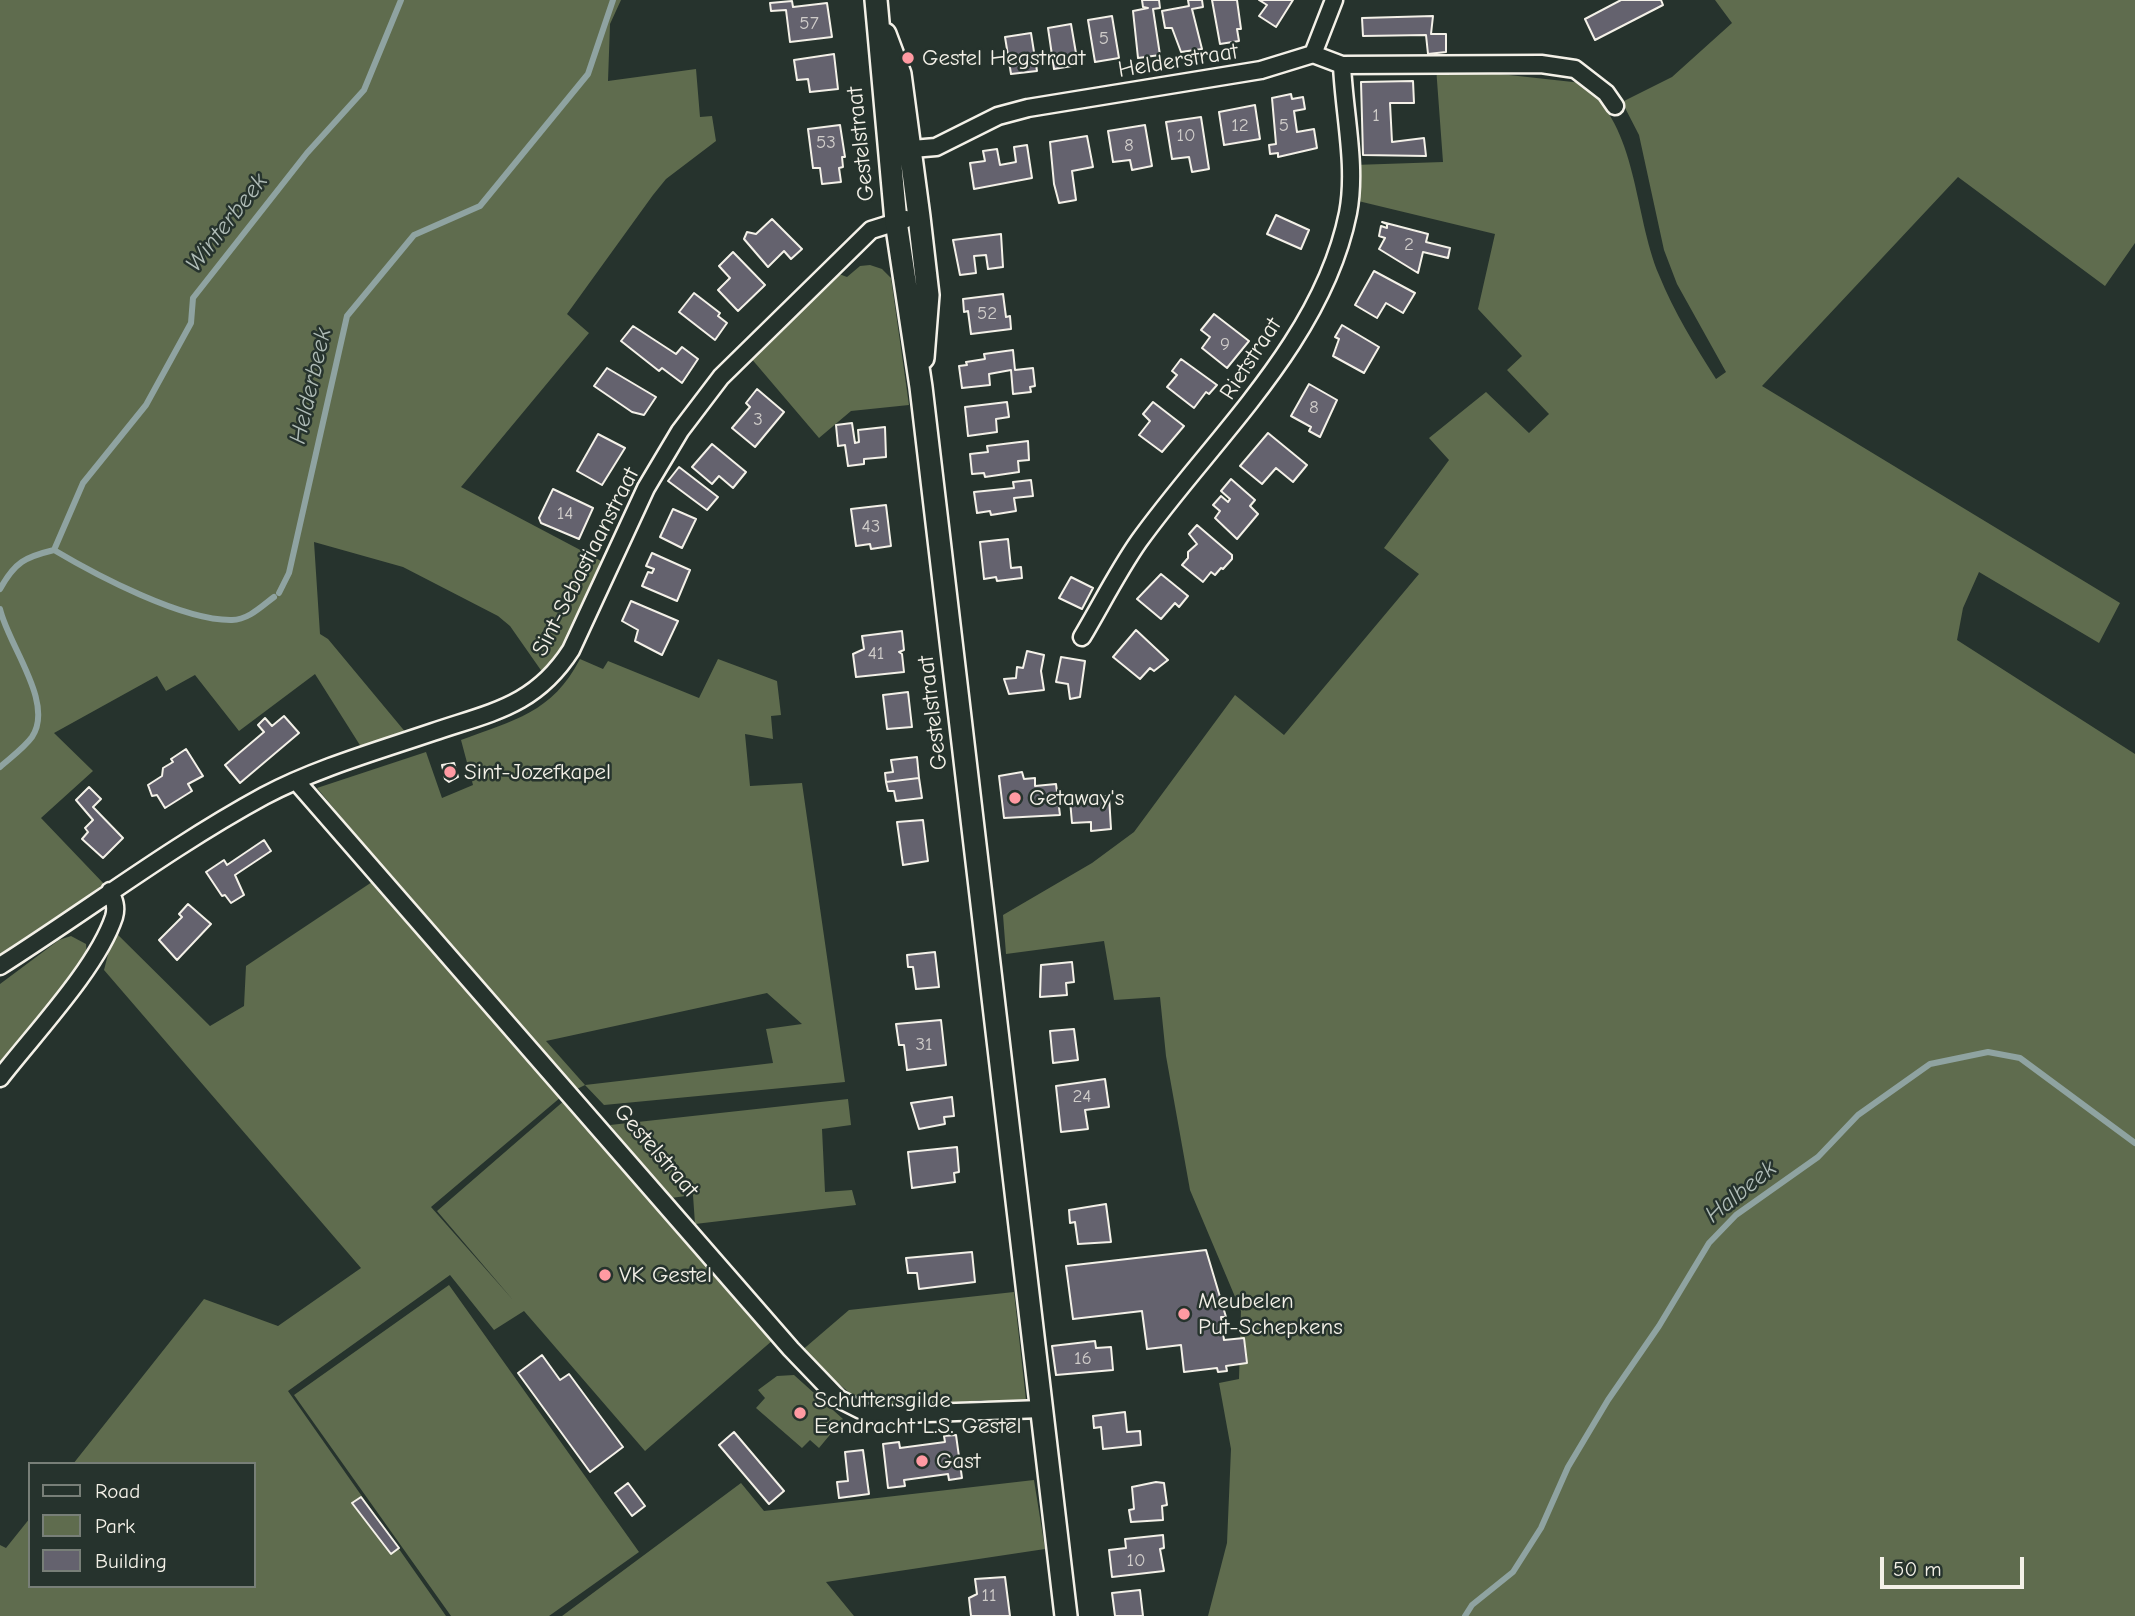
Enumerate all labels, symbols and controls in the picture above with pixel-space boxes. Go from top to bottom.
house number: 57 [799,13,819,35]
house number: 5 [1099,28,1109,50]
street label: Helderstraat [1116,38,1240,84]
place label: Gestel Hegstraat [922,44,1085,72]
marker: Gestel Hegstraat [900,50,916,66]
street label: Gestelstraat [841,85,881,203]
house number: 1 [1372,105,1380,127]
house number: 12 [1231,115,1249,137]
house number: 5 [1279,115,1289,137]
house number: 10 [1176,125,1196,147]
house number: 53 [816,132,836,154]
house number: 8 [1124,135,1134,157]
water label: Winterbeek [180,168,274,278]
house number: 2 [1404,234,1414,256]
house number: 52 [977,303,997,325]
street label: Rietstraat [1214,313,1288,405]
water label: Helderbeek [284,325,338,447]
house number: 9 [1220,334,1230,356]
house number: 8 [1309,397,1319,419]
house number: 3 [753,409,763,431]
street label: Sint-Sebastiaanstraat [527,463,645,661]
house number: 14 [557,503,573,525]
house number: 43 [862,516,880,538]
house number: 41 [868,643,884,665]
street label: Gestelstraat [912,654,954,772]
place label: Sint-Jozefkapel [464,758,611,786]
marker: Sint-Jozefkapel [442,764,458,780]
place label: Getaway's [1029,784,1124,812]
marker: Getaway's [1007,790,1023,806]
house number: 31 [915,1034,933,1056]
house number: 24 [1072,1086,1092,1108]
street label: Gestelstraat [608,1098,704,1204]
water label: Halbeek [1699,1154,1783,1230]
place label: VK Gestel [619,1261,712,1289]
marker: VK Gestel [597,1267,613,1283]
place label: Meubelen Put-Schepkens [1198,1287,1343,1341]
marker: Meubelen Put-Schepkens [1176,1306,1192,1322]
house number: 16 [1074,1348,1092,1370]
place label: Schuttersgilde Eendracht L.S. Gestel [814,1386,1021,1440]
marker: Schuttersgilde Eendracht L.S. Gestel [792,1405,808,1421]
place label: Gast [936,1447,980,1475]
marker: Gast [914,1453,930,1469]
legend [28,1462,256,1588]
text: Road [95,1479,140,1503]
text: Park [95,1514,135,1538]
scale bar [1883,1542,2026,1586]
text: Building [95,1549,167,1573]
house number: 10 [1126,1550,1146,1572]
text: 50 m [1893,1557,1942,1581]
house number: 11 [981,1585,997,1607]

